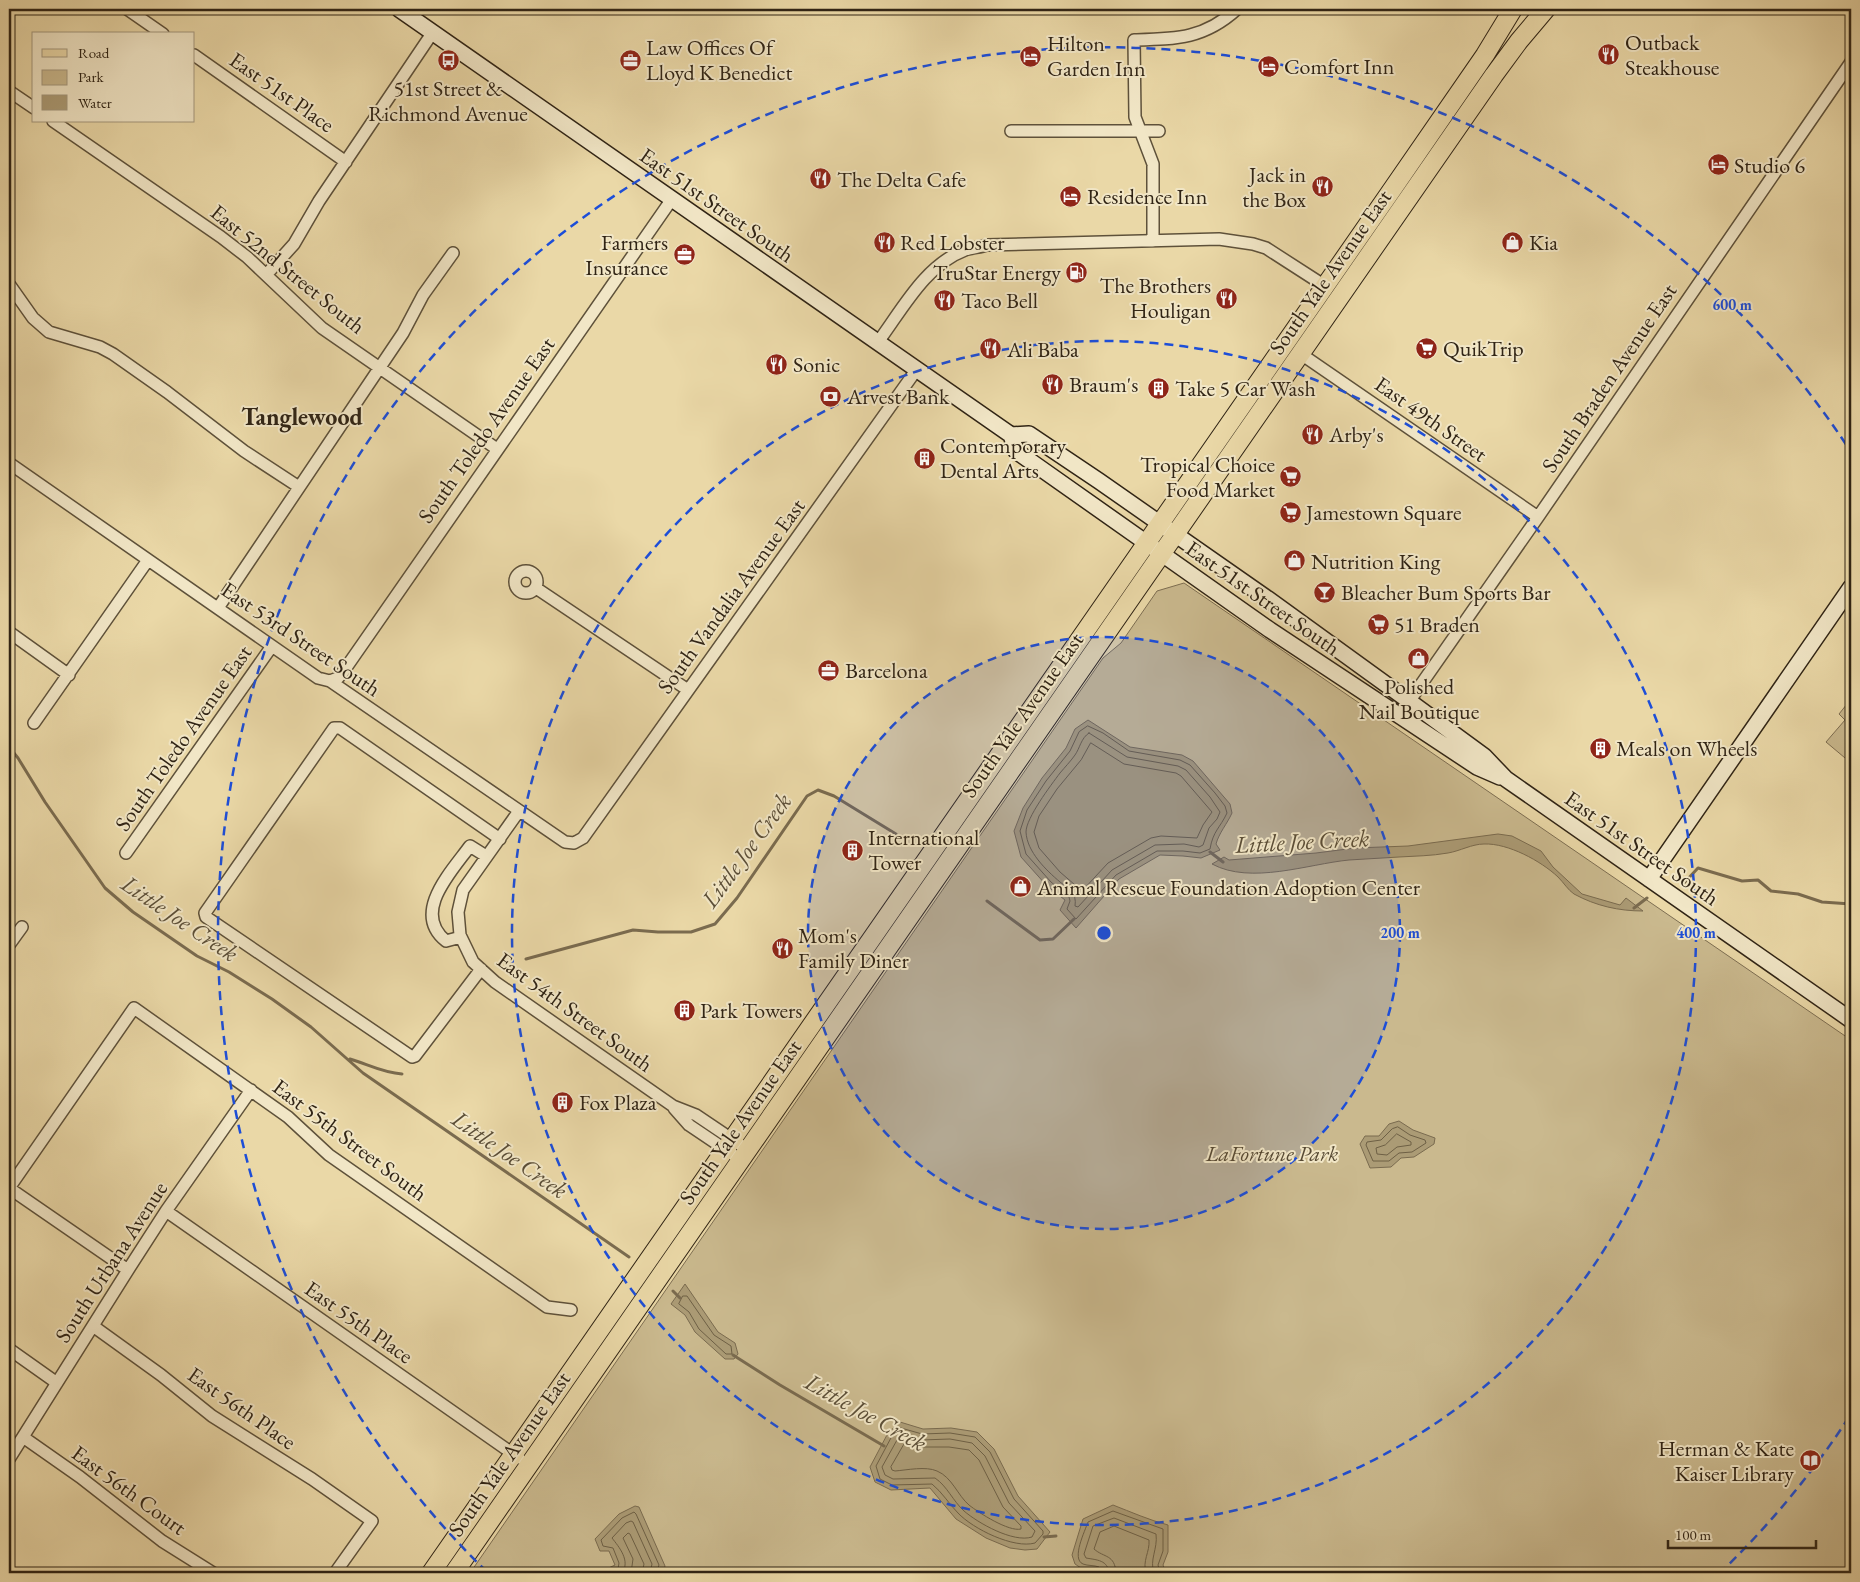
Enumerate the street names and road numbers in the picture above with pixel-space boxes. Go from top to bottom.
street label: East 51st Place [224,45,341,139]
street label: East 51st Street South [634,141,800,269]
street label: South Yale Avenue East [1262,184,1398,360]
street label: East 52nd Street South [205,198,371,340]
street label: South Braden Avenue East [1535,278,1683,478]
street label: South Toledo Avenue East [411,331,561,529]
street label: East 49th Street [1369,370,1493,469]
street label: South Vandalia Avenue East [650,493,812,699]
street label: East 51st Street South [1180,534,1346,662]
street label: East 53rd Street South [215,575,387,703]
street label: South Yale Avenue East [954,627,1090,803]
street label: South Toledo Avenue East [108,639,258,837]
street label: East 51st Street South [1559,784,1725,912]
street label: East 54th Street South [491,945,659,1079]
street label: South Yale Avenue East [672,1034,808,1210]
street label: East 55th Street South [267,1072,433,1208]
street label: South Urbana Avenue [48,1176,174,1348]
street label: East 55th Place [299,1274,419,1370]
street label: East 56th Place [182,1360,302,1456]
street label: South Yale Avenue East [441,1366,577,1542]
street label: East 56th Court [66,1439,192,1542]

